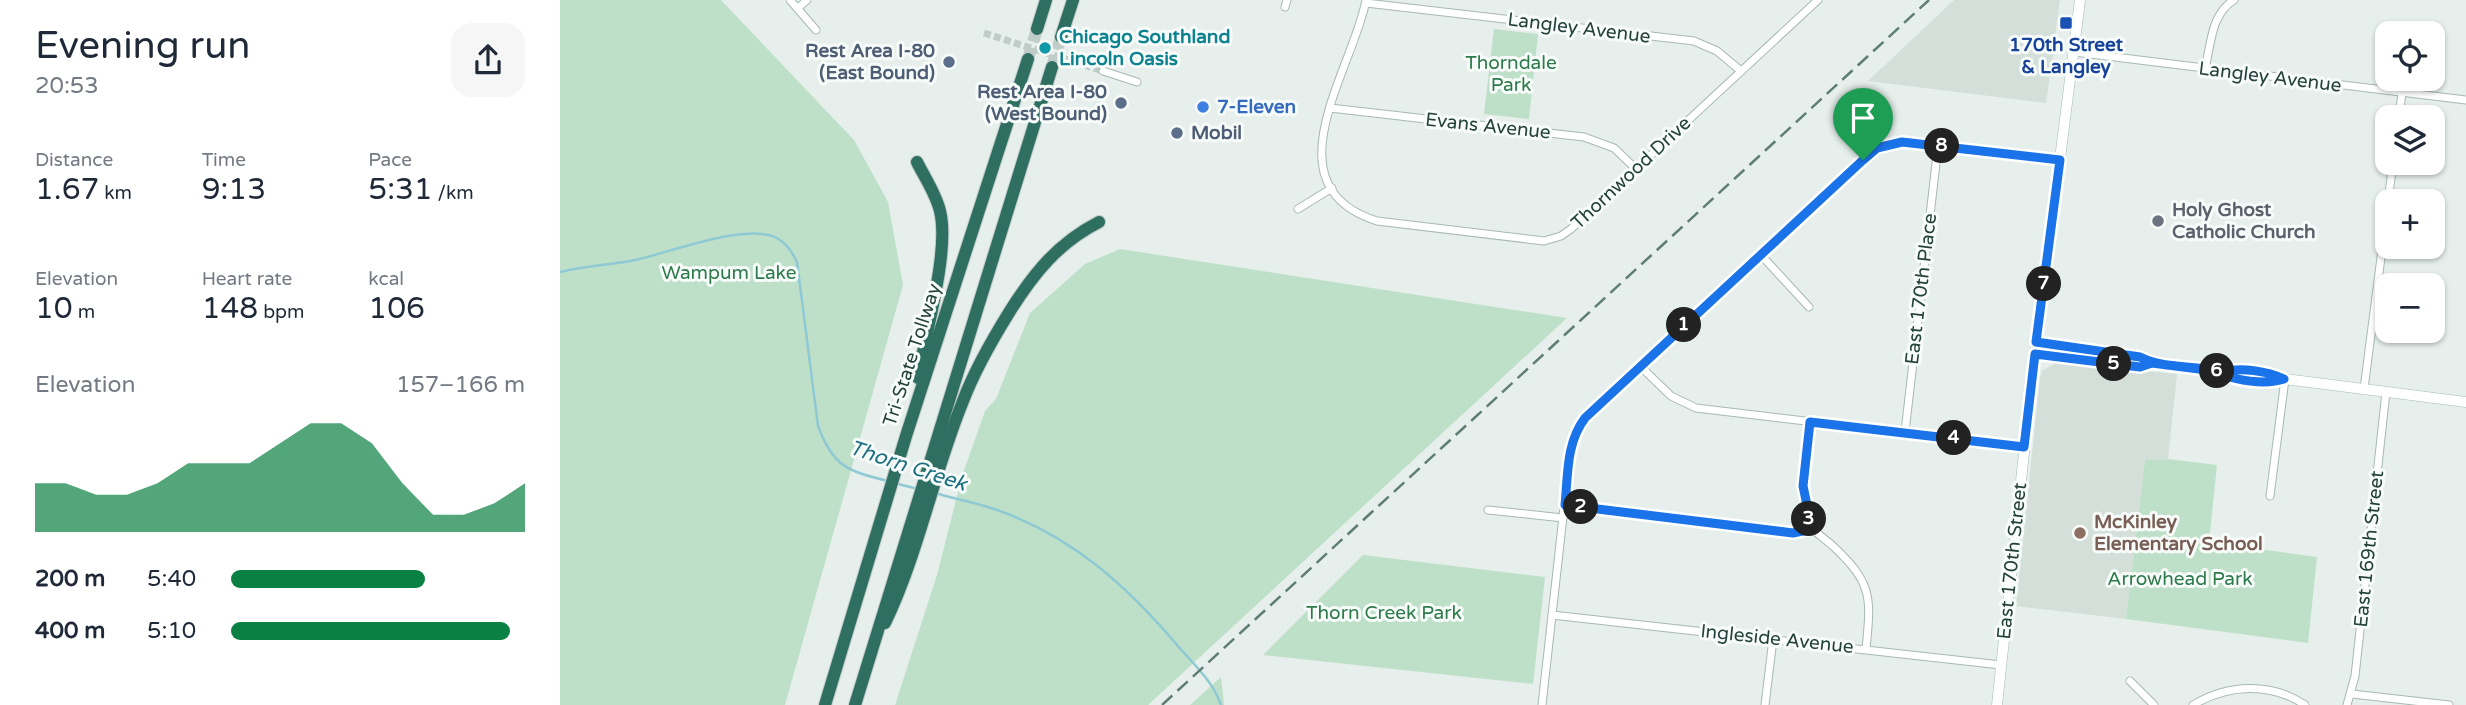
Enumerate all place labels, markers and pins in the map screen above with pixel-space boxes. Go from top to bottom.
marker: 170th Street & Langley [2058,15,2074,31]
place label: Chicago Southland Lincoln Oasis [1059,26,1230,70]
place label: 170th Street & Langley [2009,34,2124,79]
place label: Rest Area I-80 (East Bound) [805,40,935,84]
marker: Chicago Southland Lincoln Oasis [1037,40,1053,56]
marker: Rest Area I-80 (East Bound) [941,54,957,70]
place label: Rest Area I-80 (West Bound) [977,81,1107,125]
pin [1833,88,1893,160]
marker: Rest Area I-80 (West Bound) [1113,95,1129,111]
place label: 7-Eleven [1217,96,1296,118]
marker: 7-Eleven [1195,99,1211,115]
place label: Mobil [1191,122,1242,144]
marker: Mobil [1169,125,1185,141]
pin: 8 [1924,128,1960,164]
place label: Holy Ghost Catholic Church [2172,199,2316,243]
marker: Holy Ghost Catholic Church [2150,213,2166,229]
pin: 7 [2026,266,2062,302]
pin: 1 [1666,308,1702,342]
pin: 5 [2096,346,2132,382]
pin: 6 [2200,354,2234,388]
pin: 4 [1936,420,1972,456]
pin: 2 [1564,490,1598,524]
pin: 3 [1792,502,1826,536]
place label: McKinley Elementary School [2094,511,2263,556]
marker: McKinley Elementary School [2072,525,2088,541]

